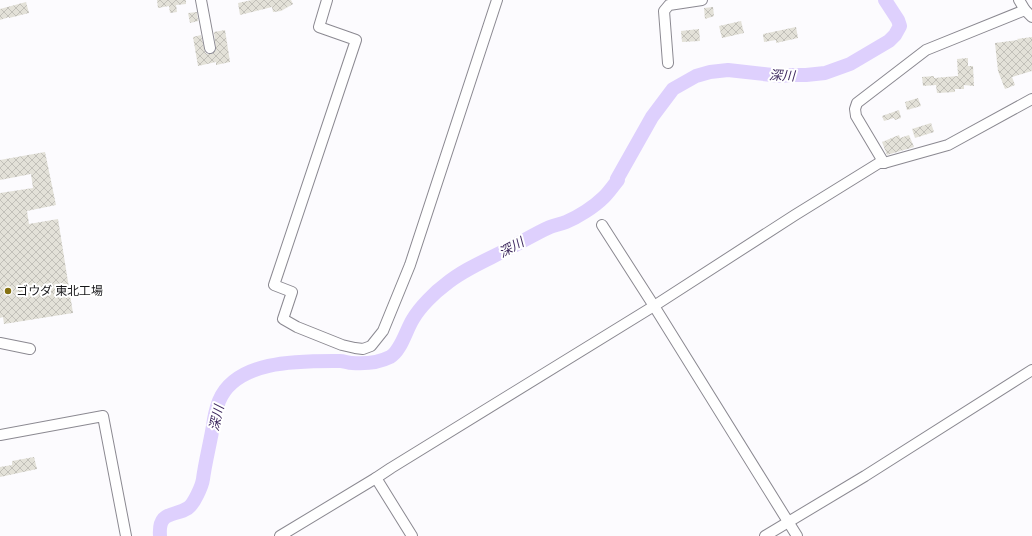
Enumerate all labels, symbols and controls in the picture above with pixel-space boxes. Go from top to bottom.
water label: 深川 [769,67,797,86]
water label: 深川 [496,233,529,262]
place label: ゴウダ 東北工場 [16,283,103,299]
marker: ゴウダ 東北工場 [3,286,13,296]
water label: 深川 [205,402,229,433]

